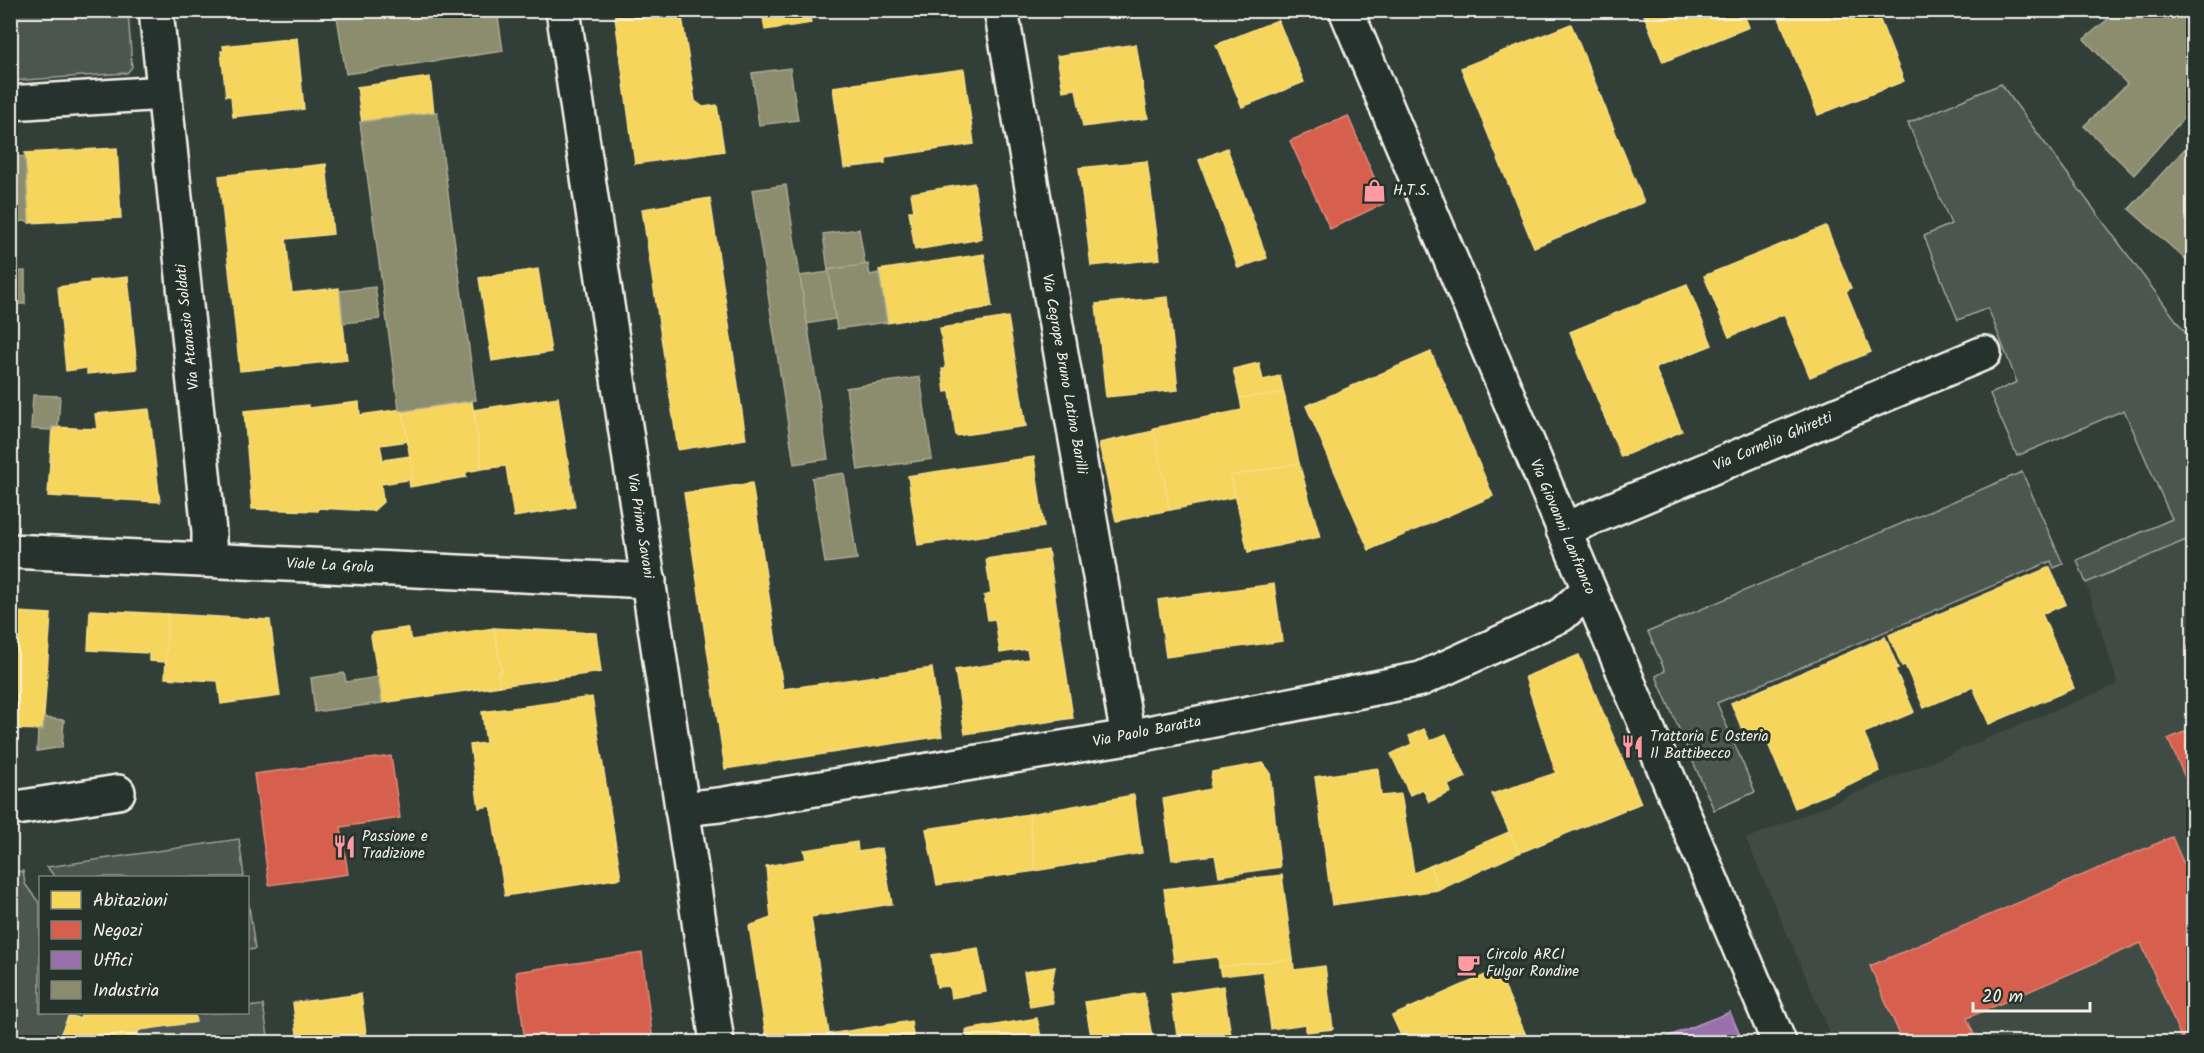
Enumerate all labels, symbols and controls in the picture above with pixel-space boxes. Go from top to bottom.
shop icon: H.T.S. [1362,178,1388,204]
place label: H.T.S. [1393,179,1430,203]
street label: Via Atanasio Soldati [169,261,207,391]
street label: Via Cegrope Bruno Latino Barilli [1035,272,1094,478]
street label: Via Cornelio Ghiretti [1709,405,1838,478]
street label: Via Giovanni Lanfranco [1523,455,1602,599]
street label: Via Primo Savani [620,472,660,582]
street label: Viale La Grola [285,552,375,580]
street label: Via Paolo Baratta [1091,710,1203,754]
place label: Trattoria E Osteria Il Battibecco [1650,725,1769,766]
restaurant icon: Trattoria E Osteria Il Battibecco [1619,733,1645,759]
place label: Passione e Tradizione [362,825,428,866]
restaurant icon: Passione e Tradizione [331,833,357,859]
legend [39,876,249,1014]
text: Abitazioni [93,887,168,916]
text: Negozi [93,917,143,946]
place label: Circolo ARCI Fulgor Rondine [1486,943,1579,984]
text: Uffici [93,947,133,976]
cafe icon: Circolo ARCI Fulgor Rondine [1455,951,1481,977]
scale bar [1973,975,2090,1013]
text: Industria [93,977,159,1006]
text: 20 m [1982,983,2023,1012]

